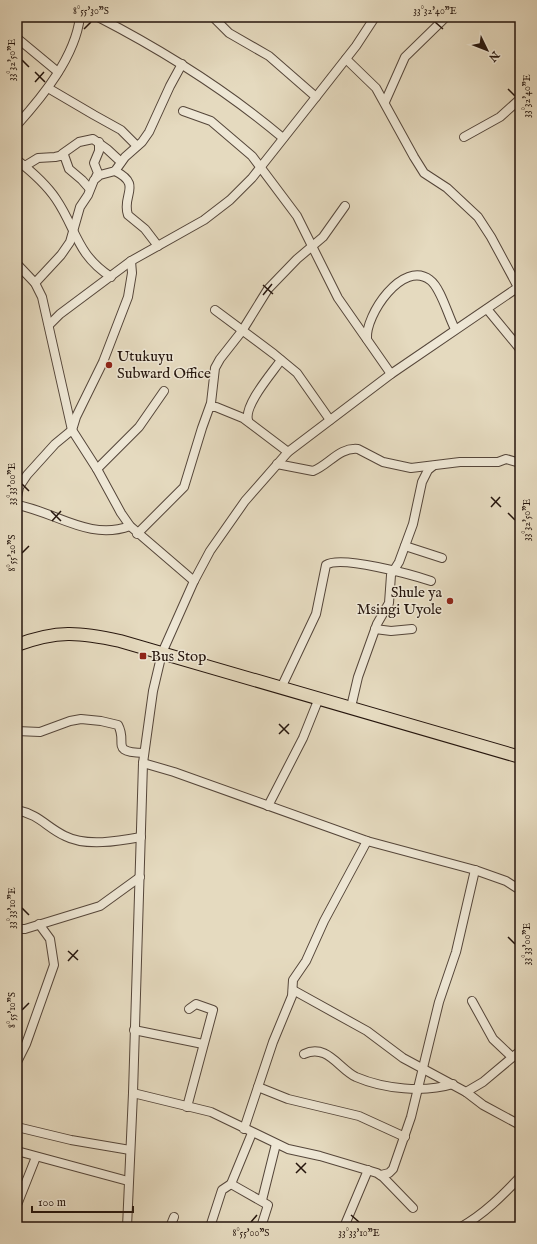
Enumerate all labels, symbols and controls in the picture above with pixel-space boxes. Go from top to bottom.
text: 8°55'30"S [73,5,109,18]
text: 33°32'40"E [413,5,457,18]
north arrow [467,30,507,70]
text: 33°32'50"E [6,39,19,81]
text: N [485,47,503,65]
text: 33°32'40"E [521,74,534,118]
place label: Utukuyu Subward Office [117,347,211,383]
marker: Utukuyu Subward Office [104,360,114,370]
text: 33°33'00"E [6,463,19,505]
text: 33°32'50"E [521,499,534,541]
text: 8°55'20"S [6,535,19,571]
place label: Shule ya Msingi Uyole [357,583,443,619]
marker: Shule ya Msingi Uyole [445,596,455,606]
place label: Bus Stop [151,647,206,666]
marker: Bus Stop [138,651,148,661]
text: 33°33'10"E [6,887,19,929]
text: 33°33'00"E [521,923,534,965]
text: 8°55'10"S [6,992,19,1028]
scale bar [32,1188,133,1214]
text: 100 m [38,1195,66,1210]
text: 8°55'00"S [232,1227,270,1240]
text: 33°33'10"E [338,1227,380,1240]

